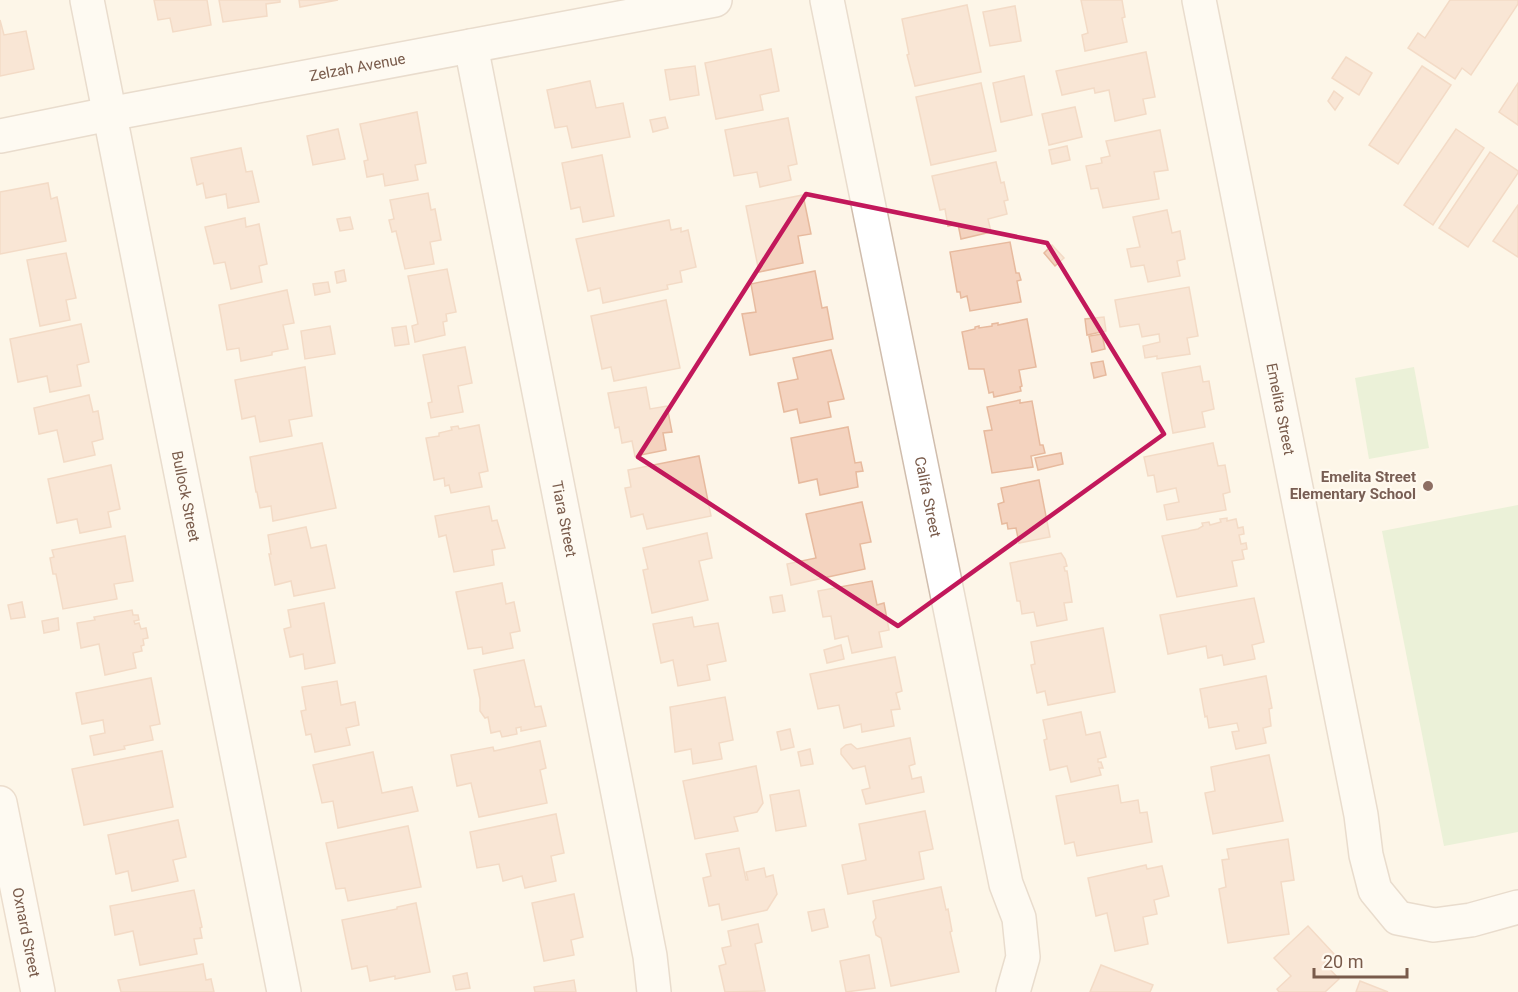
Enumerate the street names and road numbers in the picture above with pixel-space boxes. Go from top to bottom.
street label: Zelzah Avenue [308,49,407,85]
street label: Emelita Street [1262,361,1298,457]
street label: Bullock Street [168,449,203,543]
street label: Califa Street [911,455,945,539]
street label: Tiara Street [548,479,580,559]
street label: Oxnard Street [8,886,44,979]

